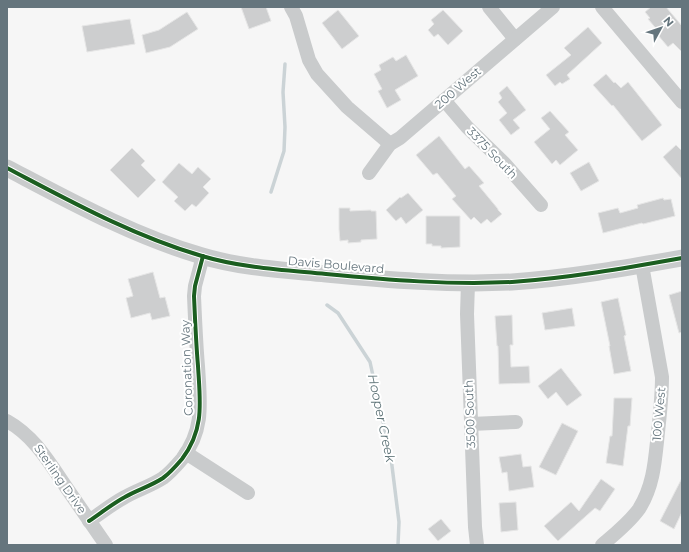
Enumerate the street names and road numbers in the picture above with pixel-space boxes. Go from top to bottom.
street label: 200 West [431,63,484,112]
street label: 3375 South [464,124,521,182]
street label: Davis Boulevard [287,253,385,276]
street label: Coronation Way [177,319,196,416]
street label: 3500 South [461,380,478,448]
street label: 100 West [649,386,668,442]
street label: Sterling Drive [31,441,90,516]

